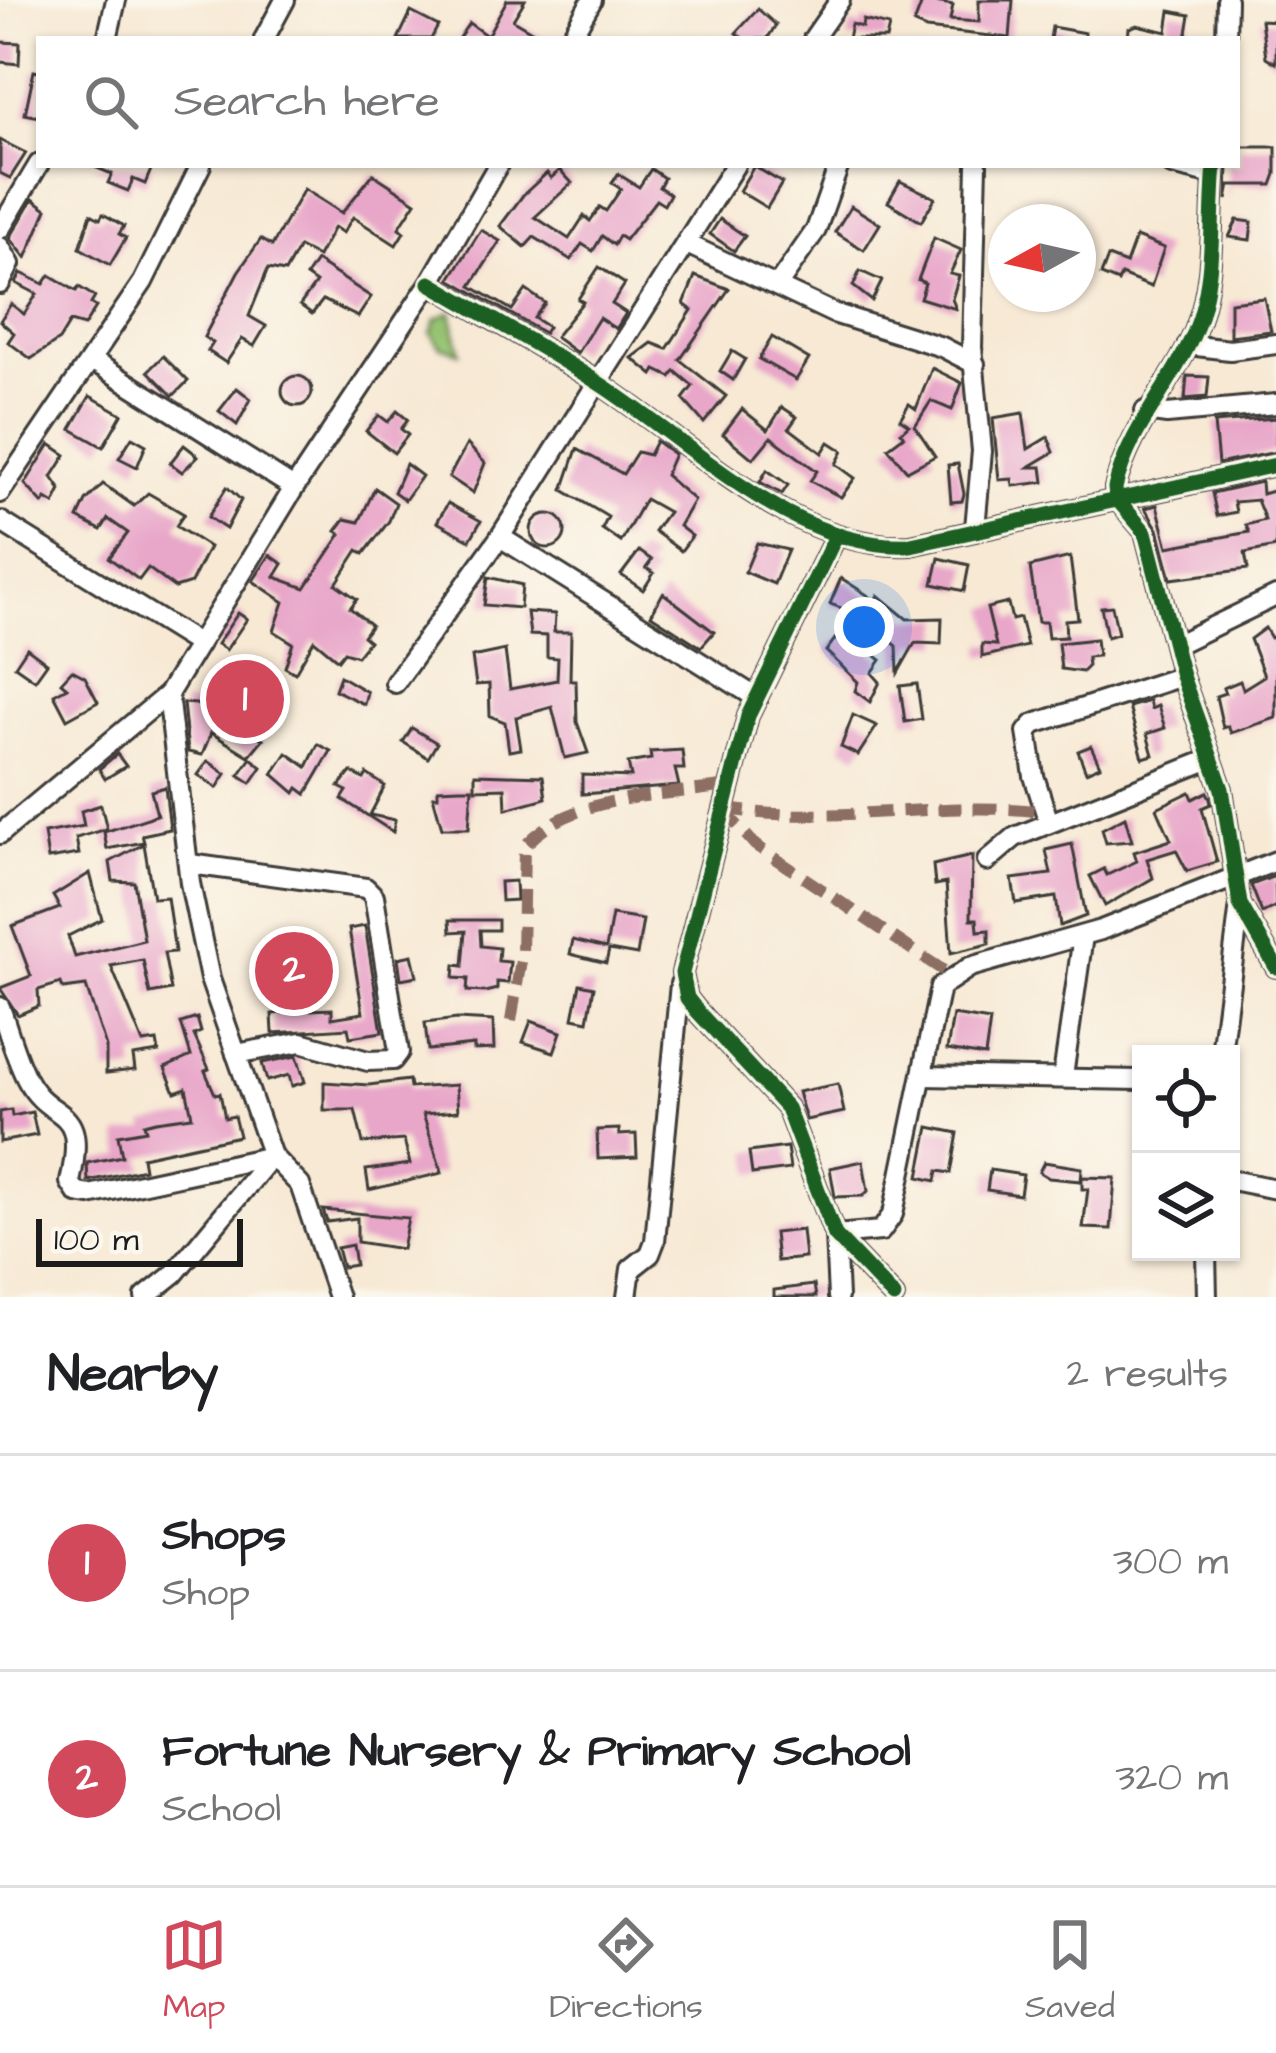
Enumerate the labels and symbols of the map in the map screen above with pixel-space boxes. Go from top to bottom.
north arrow [988,204,1096,312]
your location [834,597,894,657]
pin: 1 [206,654,284,744]
pin: 2 [255,926,333,1016]
scale bar [36,1213,243,1266]

